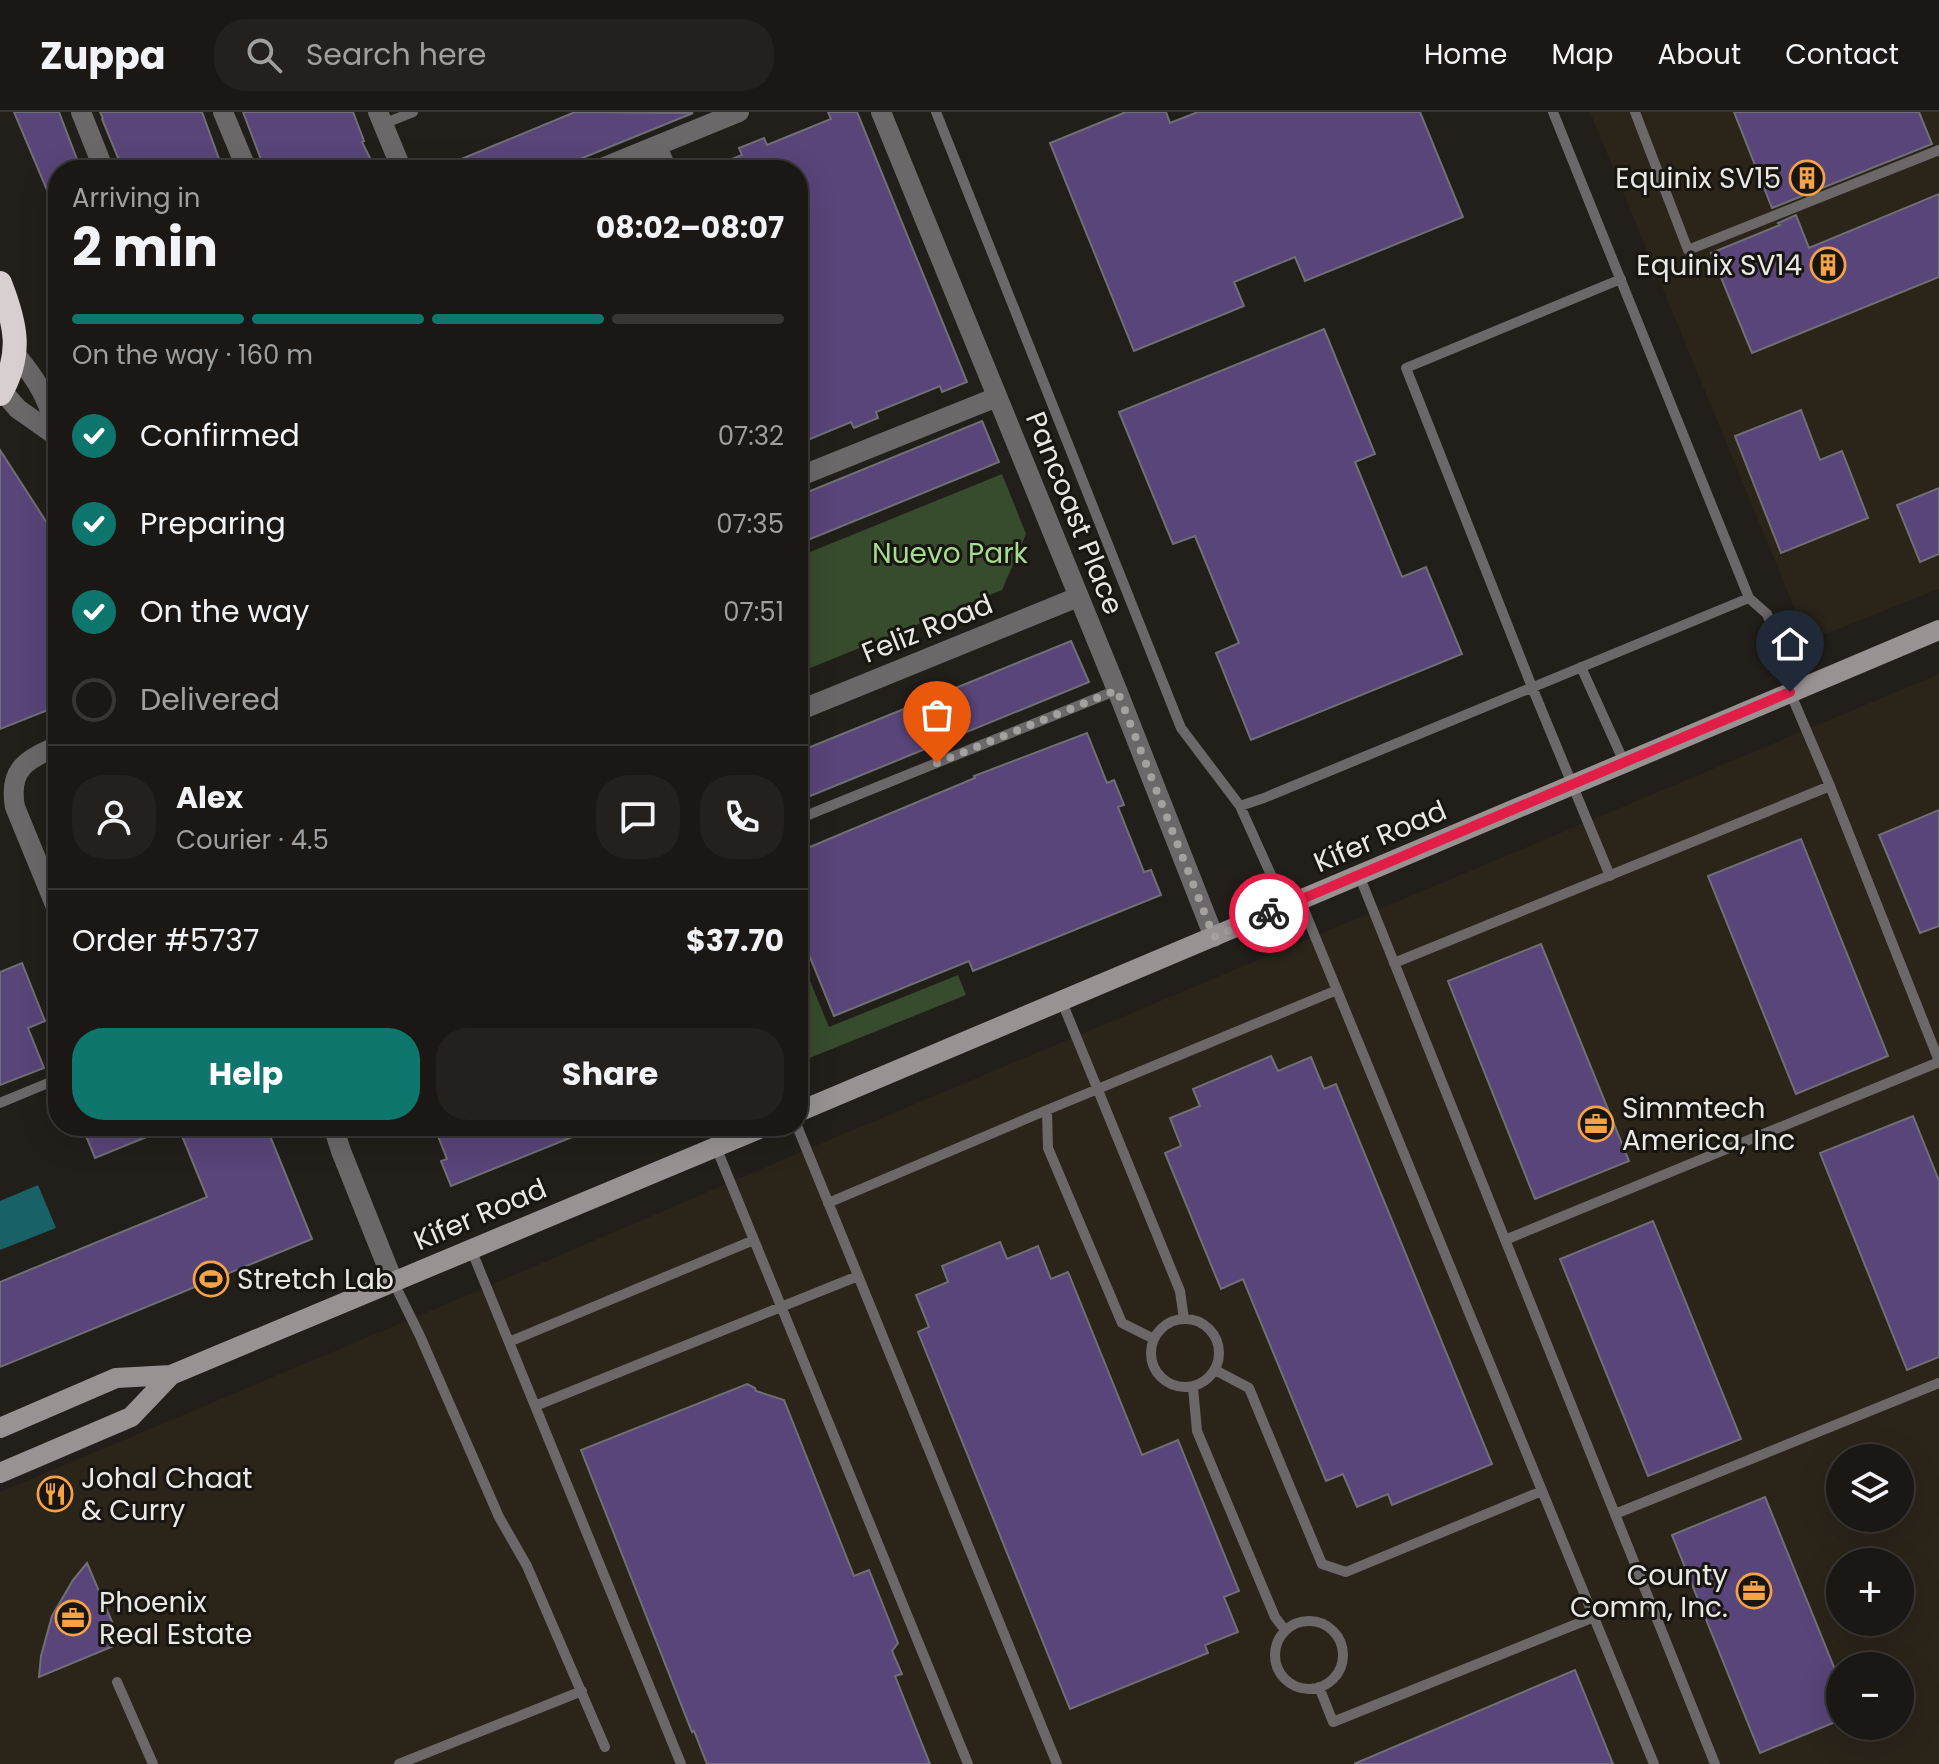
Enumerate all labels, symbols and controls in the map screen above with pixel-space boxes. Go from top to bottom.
search box [214,19,774,91]
text: Zuppa [40,29,166,82]
icon: search [242,33,286,77]
text: Search here [306,33,486,76]
text: Home [1424,35,1507,74]
text: Map [1551,35,1613,74]
text: About [1657,35,1741,74]
text: Contact [1785,35,1899,74]
place label: Equinix SV15 [1615,159,1781,198]
building icon: Equinix SV15 [1788,159,1826,197]
text: Arriving in [72,180,201,216]
text: 08:02–08:07 [596,206,784,249]
text: 2 min [72,211,218,284]
place label: Equinix SV14 [1636,246,1802,285]
building icon: Equinix SV14 [1809,246,1847,284]
text: On the way · 160 m [72,337,313,373]
street label: Pancoast Place [1016,406,1133,620]
icon: check [72,414,116,458]
text: Confirmed [140,414,300,457]
text: 07:32 [718,418,784,454]
icon: check [72,502,116,546]
text: Preparing [140,502,286,545]
text: 07:35 [716,506,784,542]
park label: Nuevo Park [872,534,1029,573]
street label: Feliz Road [856,584,999,672]
icon: check [72,590,116,634]
text: On the way [140,590,309,633]
text: 07:51 [723,594,784,630]
pin [1756,610,1824,692]
icon: home [1768,622,1812,666]
text: Delivered [140,678,280,721]
pin [903,681,971,763]
icon: bag [915,693,959,737]
button: person [72,775,156,859]
button: chat [596,775,680,859]
button: phone [700,775,784,859]
text: Alex [176,776,243,819]
street label: Kifer Road [1308,791,1453,882]
text: Courier · 4.5 [176,822,329,858]
courier [1229,873,1309,953]
icon: bike [1247,891,1291,935]
text: Order #5737 [72,919,259,962]
text: $37.70 [686,919,784,962]
button: Help [72,1028,420,1120]
button: Share [436,1028,784,1120]
place label: Simmtech America, Inc [1622,1089,1795,1160]
office icon: Simmtech America, Inc [1577,1105,1615,1143]
street label: Kifer Road [408,1169,553,1260]
sports icon: Stretch Lab [192,1260,230,1298]
place label: Stretch Lab [237,1260,394,1299]
map controls [1826,1444,1914,1740]
button: layers [1826,1444,1914,1532]
place label: Johal Chaat & Curry [81,1459,253,1530]
restaurant icon: Johal Chaat & Curry [36,1475,74,1513]
button: + [1826,1548,1914,1636]
place label: County Comm, Inc. [1570,1556,1728,1627]
office icon: County Comm, Inc. [1735,1572,1773,1610]
place label: Phoenix Real Estate [99,1583,252,1654]
office icon: Phoenix Real Estate [54,1599,92,1637]
button: − [1826,1652,1914,1740]

